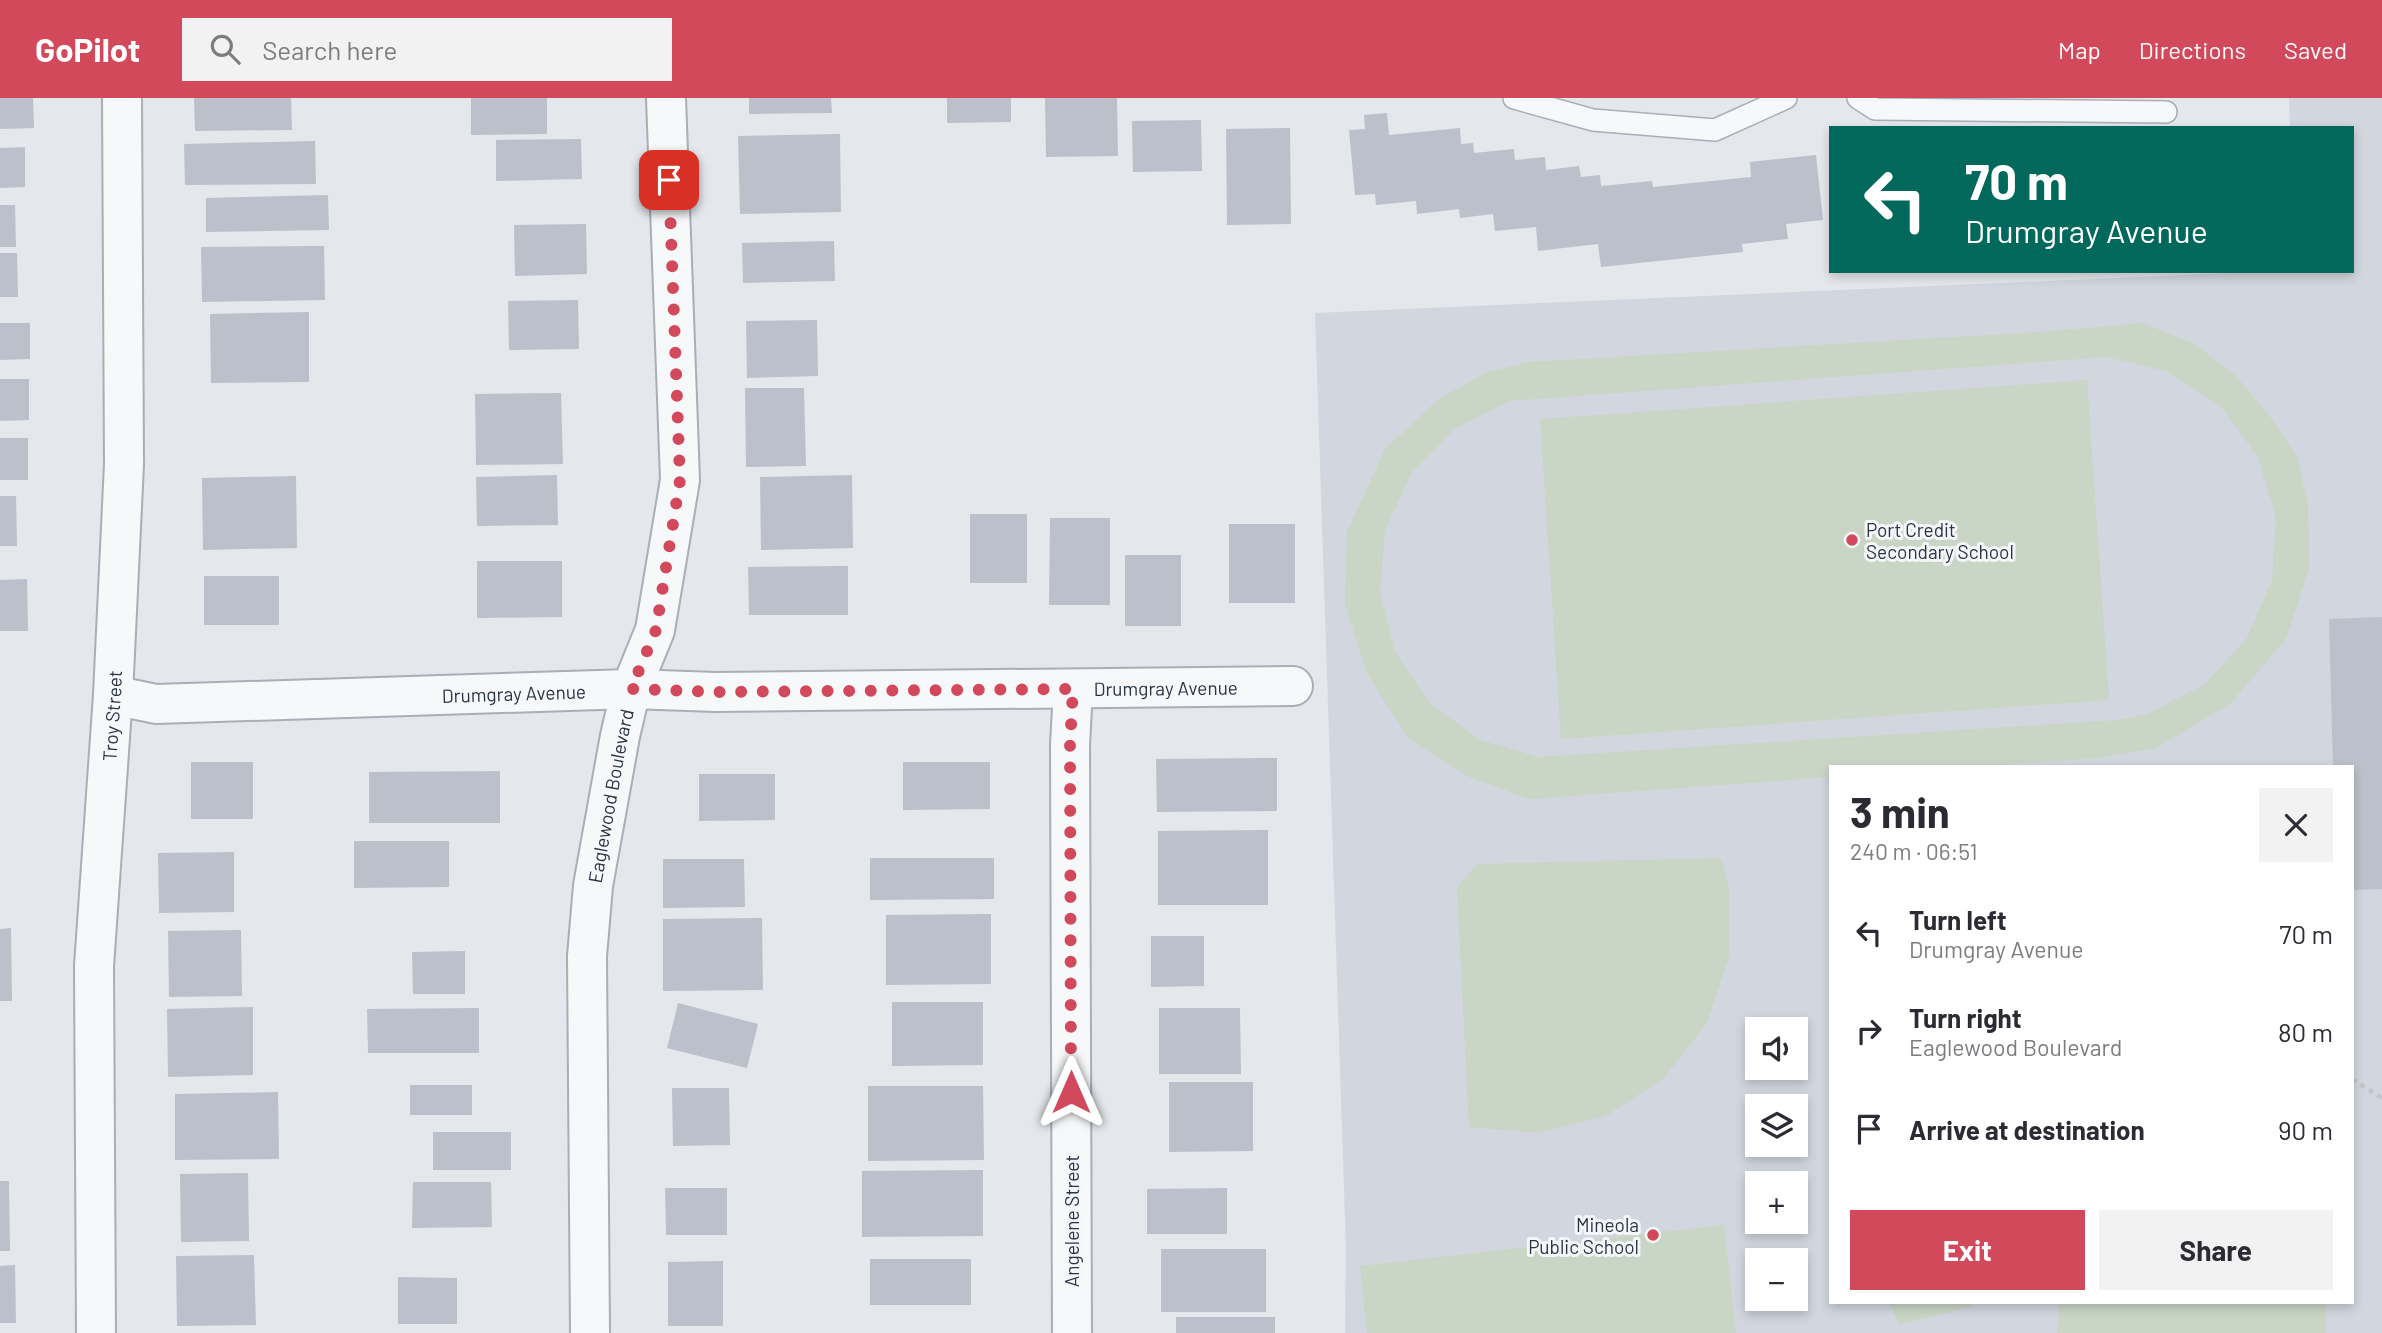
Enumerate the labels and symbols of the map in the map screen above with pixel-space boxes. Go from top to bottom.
pin [639,150,699,210]
place label: Port Credit Secondary School [1866,518,2014,563]
marker: Port Credit Secondary School [1844,532,1860,548]
street label: Troy Street [97,670,126,762]
street label: Drumgray Avenue [1094,675,1238,700]
street label: Drumgray Avenue [441,679,586,706]
street label: Eaglewood Boulevard [582,707,637,885]
position arrow [1034,1055,1108,1129]
street label: Angelene Street [1060,1155,1083,1287]
place label: Mineola Public School [1528,1213,1639,1258]
marker: Mineola Public School [1645,1227,1661,1243]

